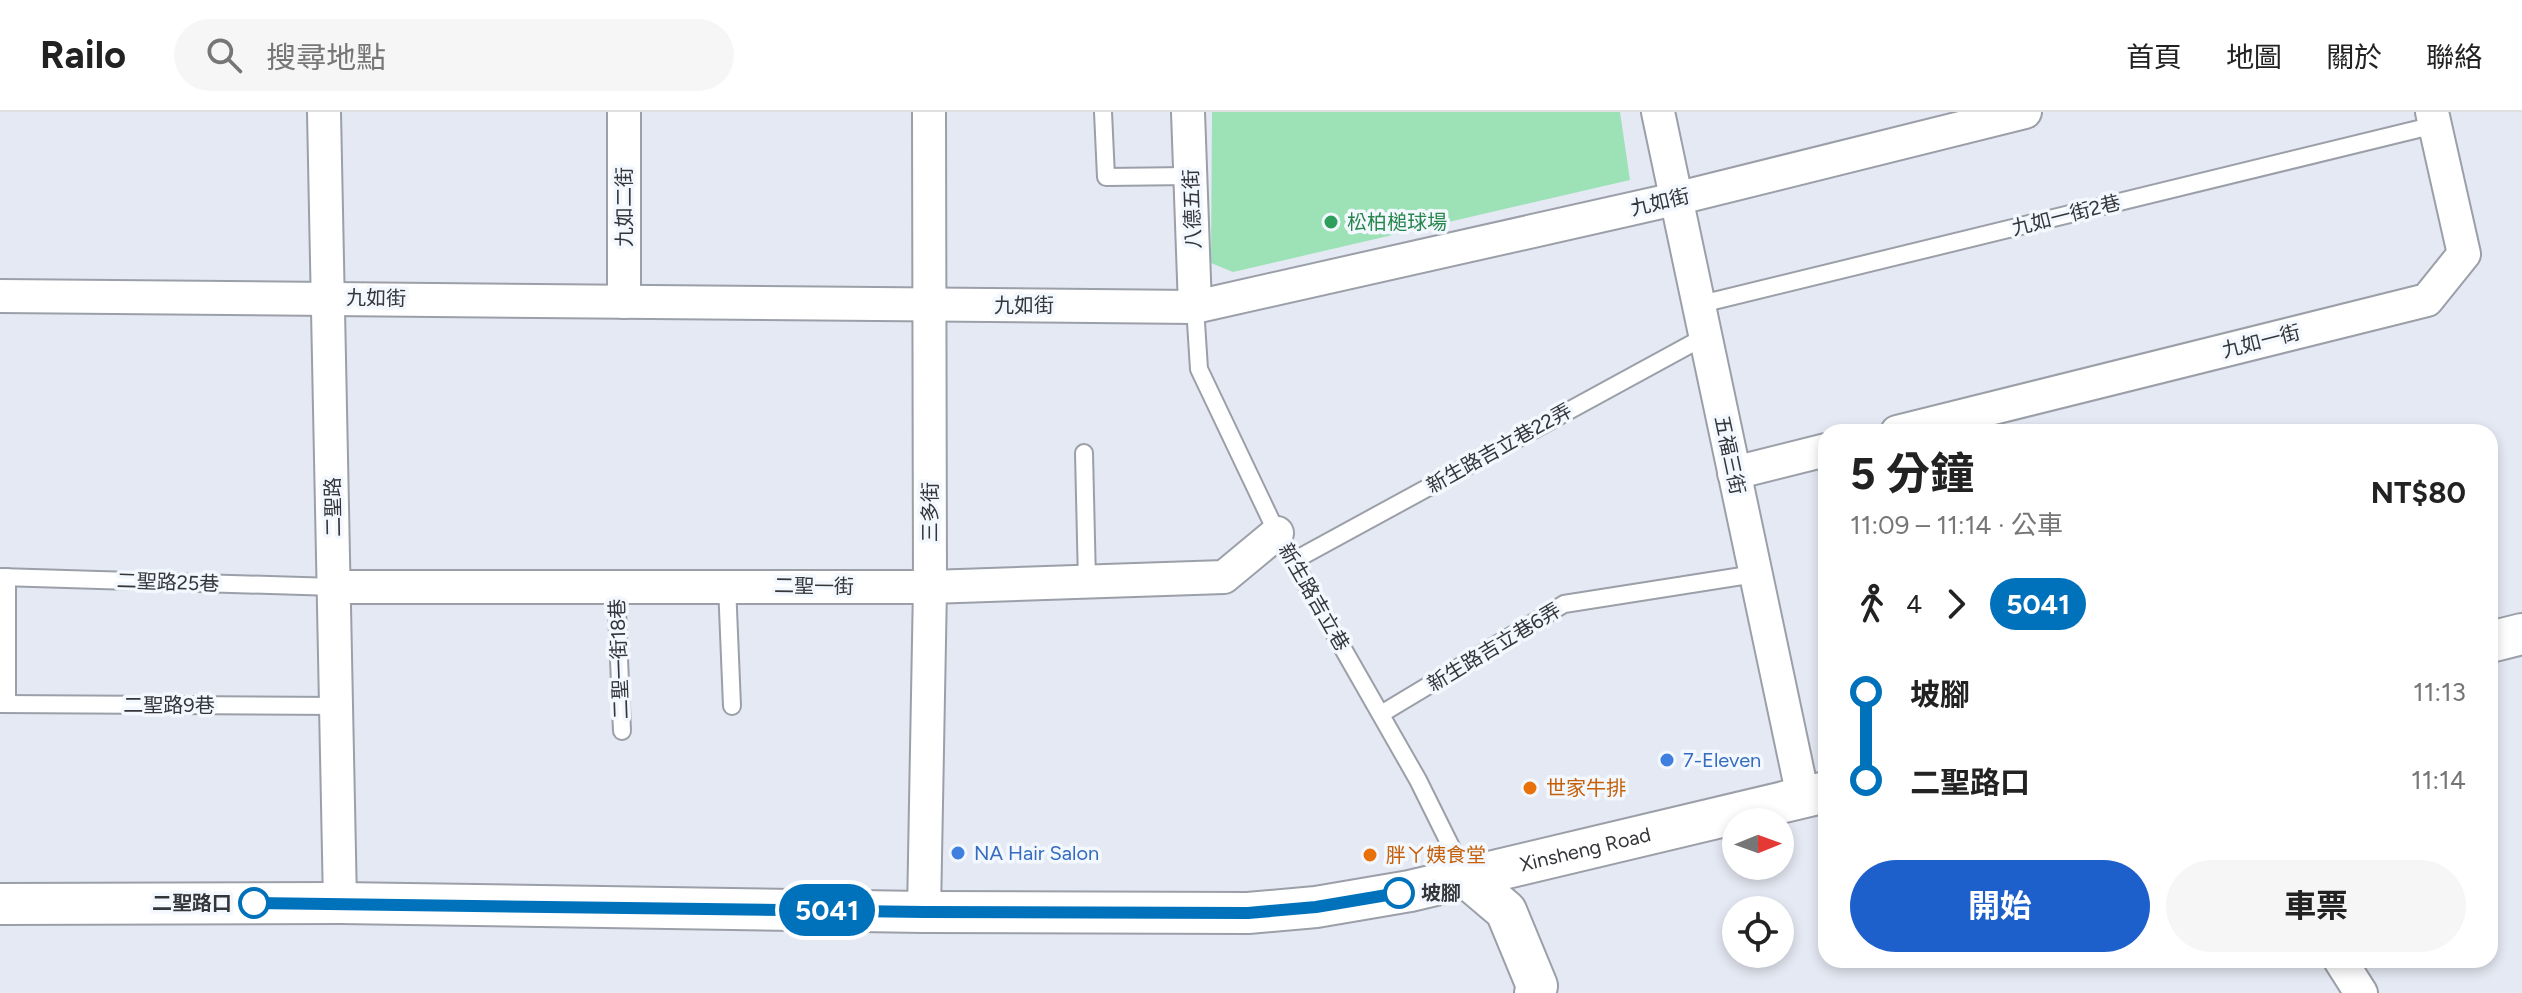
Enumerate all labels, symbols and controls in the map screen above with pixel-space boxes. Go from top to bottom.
search box [174,19,734,91]
text: Railo [40,32,126,78]
icon: search [202,33,246,77]
text: 搜尋地點 [266,39,386,76]
text: 首頁 [2126,40,2182,74]
text: 地圖 [2226,40,2282,74]
text: 關於 [2326,40,2382,74]
text: 聯絡 [2426,40,2482,74]
street label: 九如二街 [612,167,636,247]
street label: 八德五街 [1179,169,1205,249]
street label: 九如街 [1628,184,1692,220]
street label: 九如一街2巷 [2009,190,2123,240]
place label: 松柏槌球場 [1347,210,1447,234]
marker: 松柏槌球場 [1322,213,1340,231]
street label: 九如街 [346,285,406,311]
street label: 九如街 [994,293,1054,317]
street label: 九如一街 [2219,320,2303,362]
street label: 新生路吉立巷22弄 [1422,398,1576,498]
street label: 五福三街 [1710,413,1750,497]
text: 5 分鐘 [1850,447,1974,500]
text: NT$80 [2371,474,2466,511]
street label: 二聖路 [320,477,346,537]
street label: 三多街 [918,482,942,542]
text: 11:09 – 11:14 · 公車 [1850,509,2063,541]
street label: 新生路吉立巷 [1274,539,1354,655]
street label: 二聖路25巷 [116,568,220,596]
street label: 二聖一街 [774,573,854,599]
icon: walk [1850,582,1894,626]
icon: forward [1934,582,1978,626]
text: 5041 [2006,587,2070,621]
text: 4 [1906,588,1922,620]
street label: 二聖一街18巷 [605,598,633,720]
street label: 新生路吉立巷6弄 [1423,598,1565,696]
text: 坡腳 [1910,676,1970,713]
text: 11:13 [2413,676,2466,708]
street label: 二聖路9巷 [123,693,215,717]
place label: 7-Eleven [1683,748,1761,772]
marker: 7-Eleven [1658,751,1676,769]
text: 二聖路口 [1910,764,2030,801]
text: 11:14 [2411,764,2466,796]
place label: 世家牛排 [1546,776,1626,800]
marker: 世家牛排 [1521,779,1539,797]
north arrow [1722,808,1794,880]
map controls [1722,808,1794,968]
street label: Xinsheng Road [1518,822,1653,876]
place label: NA Hair Salon [974,841,1099,865]
place label: 胖ㄚ姨食堂 [1386,843,1486,867]
marker: NA Hair Salon [949,844,967,862]
marker: 胖ㄚ姨食堂 [1361,846,1379,864]
button: 開始 [1850,860,2150,952]
button: 車票 [2166,860,2466,952]
marker: 坡腳 [1384,878,1414,908]
place label: 坡腳 [1421,881,1461,905]
line badge: 5041 [771,884,883,936]
marker: 二聖路口 [239,888,269,918]
place label: 二聖路口 [152,891,232,915]
text: 5041 [795,893,859,927]
button: locate [1722,896,1794,968]

